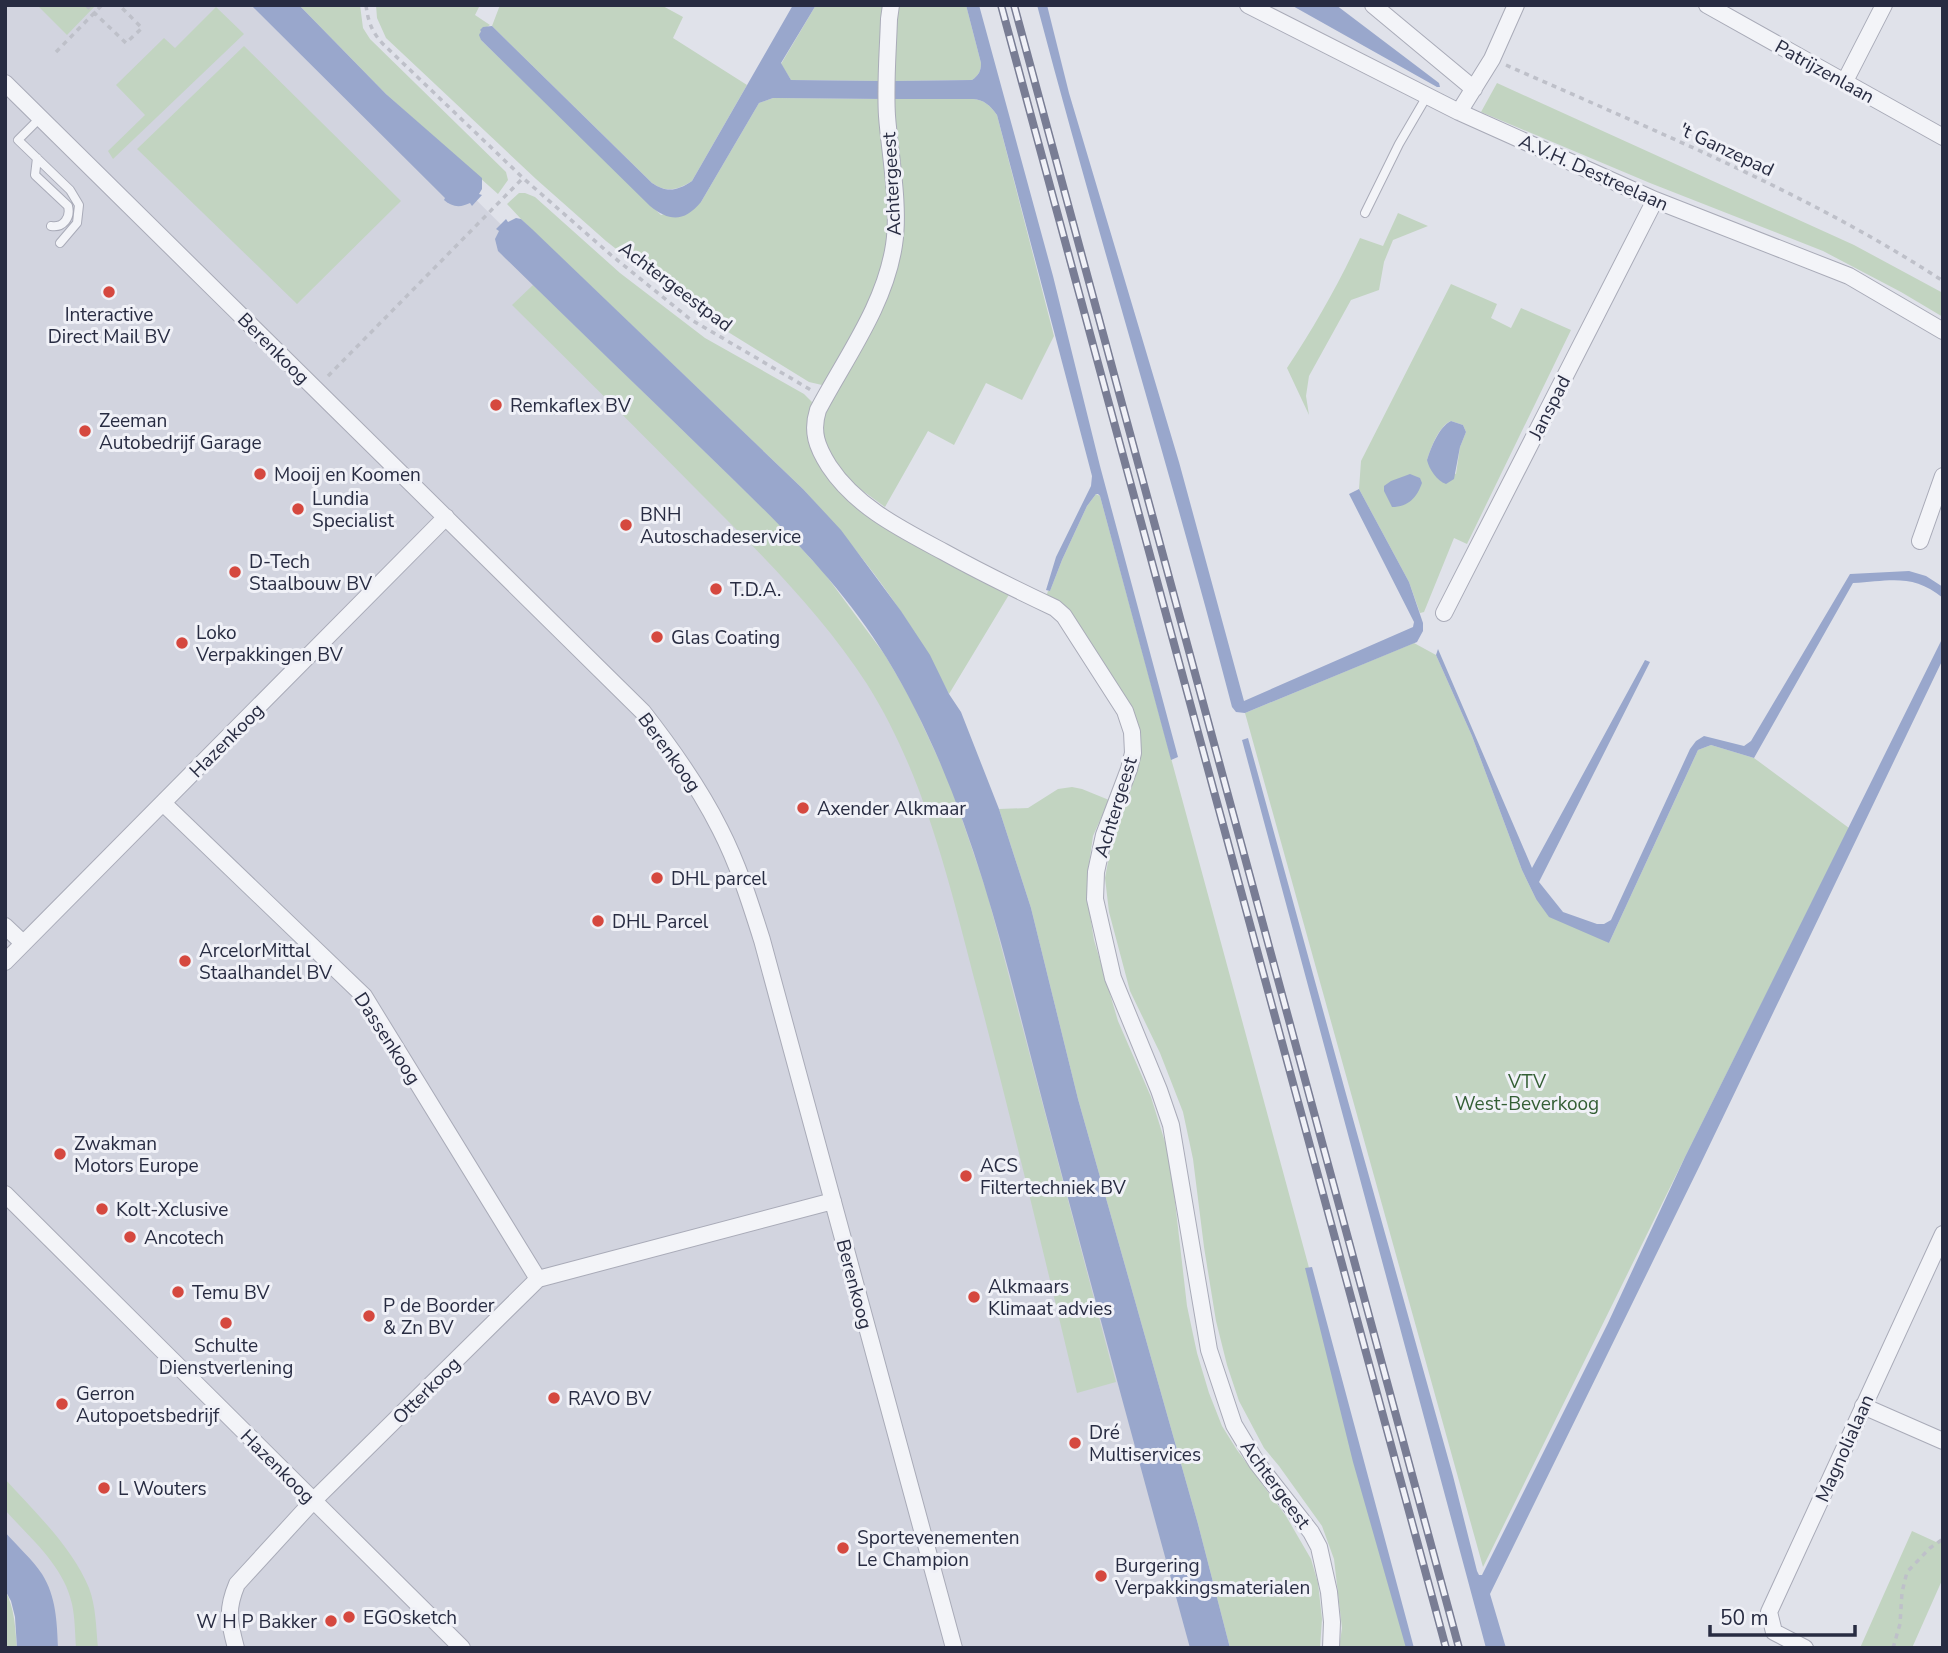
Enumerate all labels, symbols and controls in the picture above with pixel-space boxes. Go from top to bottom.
street label: Patrijzenlaan [1770,34,1879,110]
street label: 't Ganzepad [1675,117,1778,183]
street label: A.V.H. Destreelaan [1515,128,1672,218]
street label: Achtergeest [876,131,908,236]
street label: Achtergeestpad [613,236,738,338]
marker: Interactive Direct Mail BV [101,284,117,300]
place label: Interactive Direct Mail BV [48,302,171,350]
street label: Berenkoog [232,307,315,390]
street label: Janspad [1522,371,1577,445]
place label: Remkaflex BV [510,393,632,419]
marker: Remkaflex BV [488,397,504,413]
place label: Zeeman Autobedrijf Garage [99,408,262,456]
marker: Zeeman Autobedrijf Garage [77,423,93,439]
place label: Mooij en Koomen [274,462,421,488]
marker: Mooij en Koomen [252,466,268,482]
place label: Lundia Specialist [312,486,394,534]
marker: Lundia Specialist [290,501,306,517]
place label: BNH Autoschadeservice [640,502,801,550]
marker: BNH Autoschadeservice [618,517,634,533]
place label: D-Tech Staalbouw BV [249,549,373,597]
marker: D-Tech Staalbouw BV [227,564,243,580]
place label: T.D.A. [730,577,781,603]
marker: T.D.A. [708,581,724,597]
place label: Loko Verpakkingen BV [195,620,344,668]
place label: Glas Coating [671,625,780,651]
marker: Glas Coating [649,629,665,645]
marker: Loko Verpakkingen BV [174,635,190,651]
street label: Hazenkoog [184,698,270,784]
street label: Berenkoog [632,708,707,797]
street label: Achtergeest [1088,754,1144,861]
place label: Axender Alkmaar [817,796,966,822]
marker: Axender Alkmaar [795,800,811,816]
place label: DHL parcel [671,866,767,892]
marker: DHL parcel [649,870,665,886]
place label: DHL Parcel [612,909,709,935]
marker: DHL Parcel [590,913,606,929]
place label: ArcelorMittal Staalhandel BV [199,938,333,986]
marker: ArcelorMittal Staalhandel BV [177,953,193,969]
street label: Dassenkoog [348,987,427,1090]
park label: VTV West-Beverkoog [1455,1069,1599,1117]
place label: Zwakman Motors Europe [74,1131,199,1179]
marker: Zwakman Motors Europe [52,1146,68,1162]
place label: ACS Filtertechniek BV [980,1153,1127,1201]
marker: ACS Filtertechniek BV [958,1168,974,1184]
place label: Kolt-Xclusive [116,1197,228,1223]
marker: Kolt-Xclusive [94,1201,110,1217]
place label: Ancotech [144,1225,224,1251]
marker: Ancotech [122,1229,138,1245]
street label: Berenkoog [830,1236,879,1332]
place label: Alkmaars Klimaat advies [988,1274,1112,1322]
place label: Temu BV [192,1280,271,1306]
marker: Temu BV [170,1284,186,1300]
marker: Alkmaars Klimaat advies [966,1289,982,1305]
place label: P de Boorder & Zn BV [383,1293,495,1341]
marker: P de Boorder & Zn BV [361,1308,377,1324]
marker: Schulte Dienstverlening [218,1315,234,1331]
place label: Schulte Dienstverlening [159,1333,293,1381]
street label: Otterkoog [387,1351,466,1430]
place label: Gerron Autopoetsbedrijf [76,1381,220,1429]
place label: RAVO BV [568,1386,652,1412]
marker: RAVO BV [546,1390,562,1406]
street label: Magnolialaan [1810,1390,1880,1506]
marker: Gerron Autopoetsbedrijf [54,1396,70,1412]
place label: Dré Multiservices [1089,1420,1201,1468]
street label: Hazenkoog [234,1424,320,1510]
marker: Dré Multiservices [1067,1435,1083,1451]
street label: Achtergeest [1234,1435,1316,1534]
place label: L Wouters [118,1476,207,1502]
marker: L Wouters [96,1480,112,1496]
place label: Sportevenementen Le Champion [857,1525,1019,1573]
marker: Sportevenementen Le Champion [835,1540,851,1556]
place label: Burgering Verpakkingsmaterialen [1114,1553,1310,1601]
marker: Burgering Verpakkingsmaterialen [1093,1568,1109,1584]
scale bar [1710,1594,1855,1638]
text: 50 m [1720,1604,1769,1632]
place label: EGOsketch [363,1605,457,1631]
place label: W H P Bakker [196,1609,317,1635]
marker: EGOsketch [341,1609,357,1625]
marker: W H P Bakker [323,1613,339,1629]

